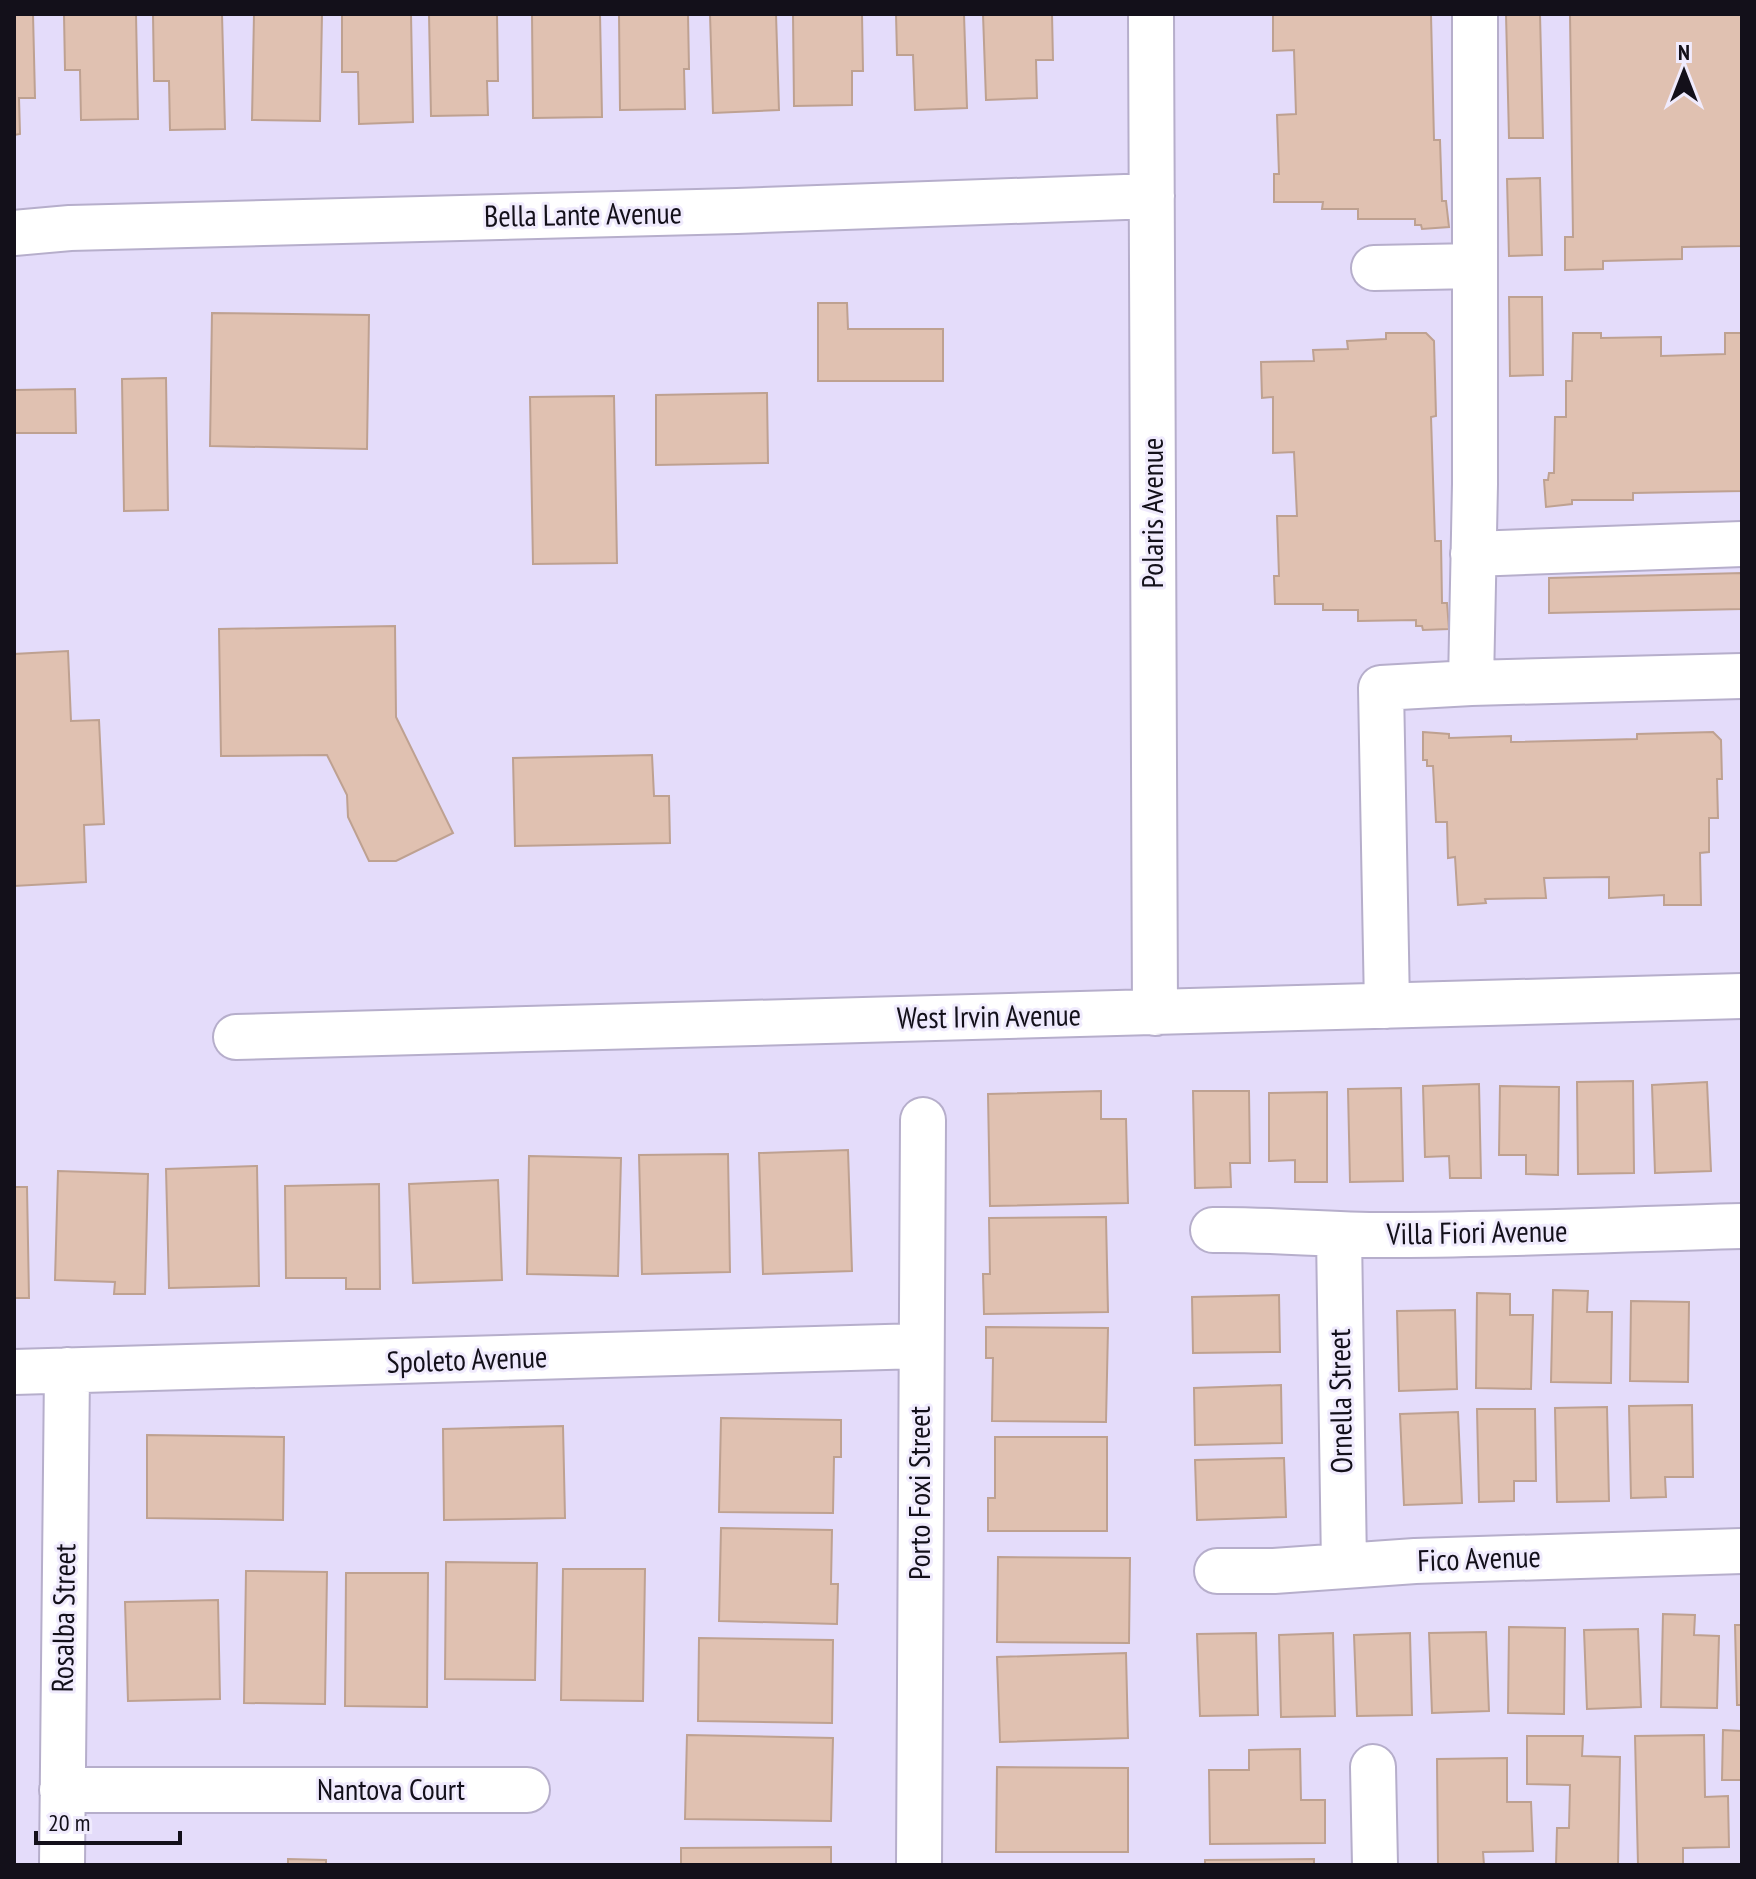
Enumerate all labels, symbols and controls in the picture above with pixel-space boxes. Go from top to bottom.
north arrow [1644,32,1724,112]
text: N [1678,38,1690,66]
street label: Bella Lante Avenue [484,192,682,235]
street label: Polaris Avenue [1132,438,1171,588]
street label: West Irvin Avenue [897,994,1081,1037]
street label: Villa Fiori Avenue [1385,1210,1568,1253]
street label: Ornella Street [1319,1328,1360,1474]
street label: Spoleto Avenue [386,1336,548,1381]
street label: Porto Foxi Street [899,1405,938,1580]
street label: Fico Avenue [1417,1536,1541,1579]
street label: Rosalba Street [42,1543,83,1693]
street label: Nantova Court [317,1769,466,1808]
scale bar [36,1795,180,1845]
text: 20 m [48,1807,90,1838]

